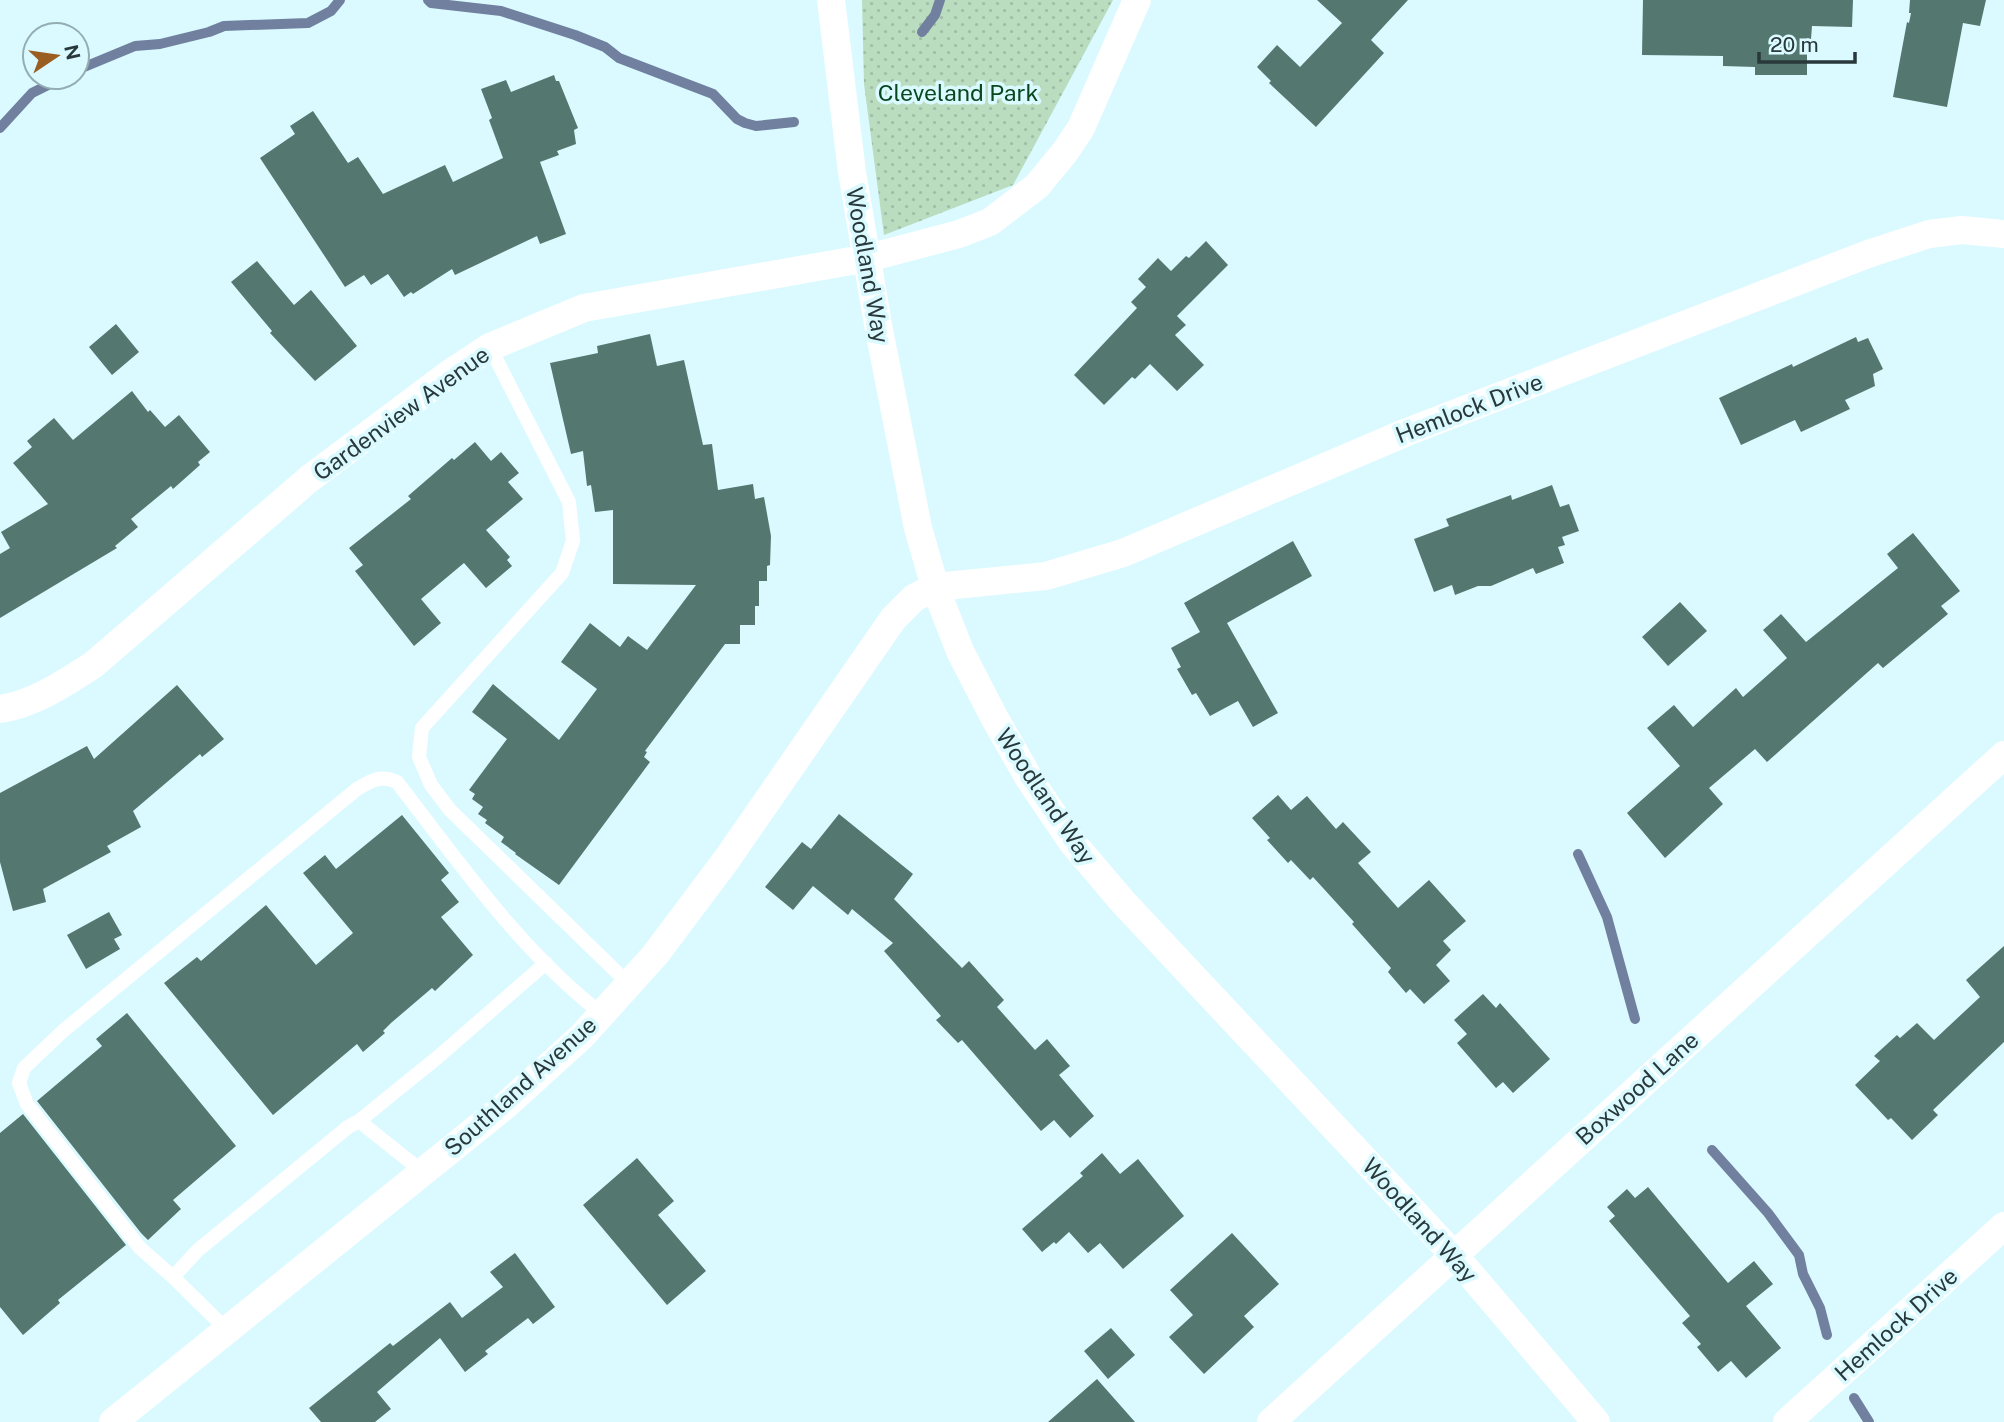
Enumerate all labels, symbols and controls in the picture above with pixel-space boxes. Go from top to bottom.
north arrow [21,21,91,91]
scale bar [1759,21,1855,65]
text: 20 m [1770,32,1819,57]
text: N [60,42,85,62]
park label: Cleveland Park [878,79,1038,106]
street label: Woodland Way [841,185,895,345]
street label: Gardenview Avenue [308,340,494,486]
street label: Hemlock Drive [1391,368,1547,448]
street label: Woodland Way [991,723,1101,869]
street label: Southland Avenue [438,1011,602,1161]
street label: Boxwood Lane [1570,1026,1704,1150]
street label: Woodland Way [1357,1152,1483,1288]
street label: Hemlock Drive [1829,1262,1963,1386]

